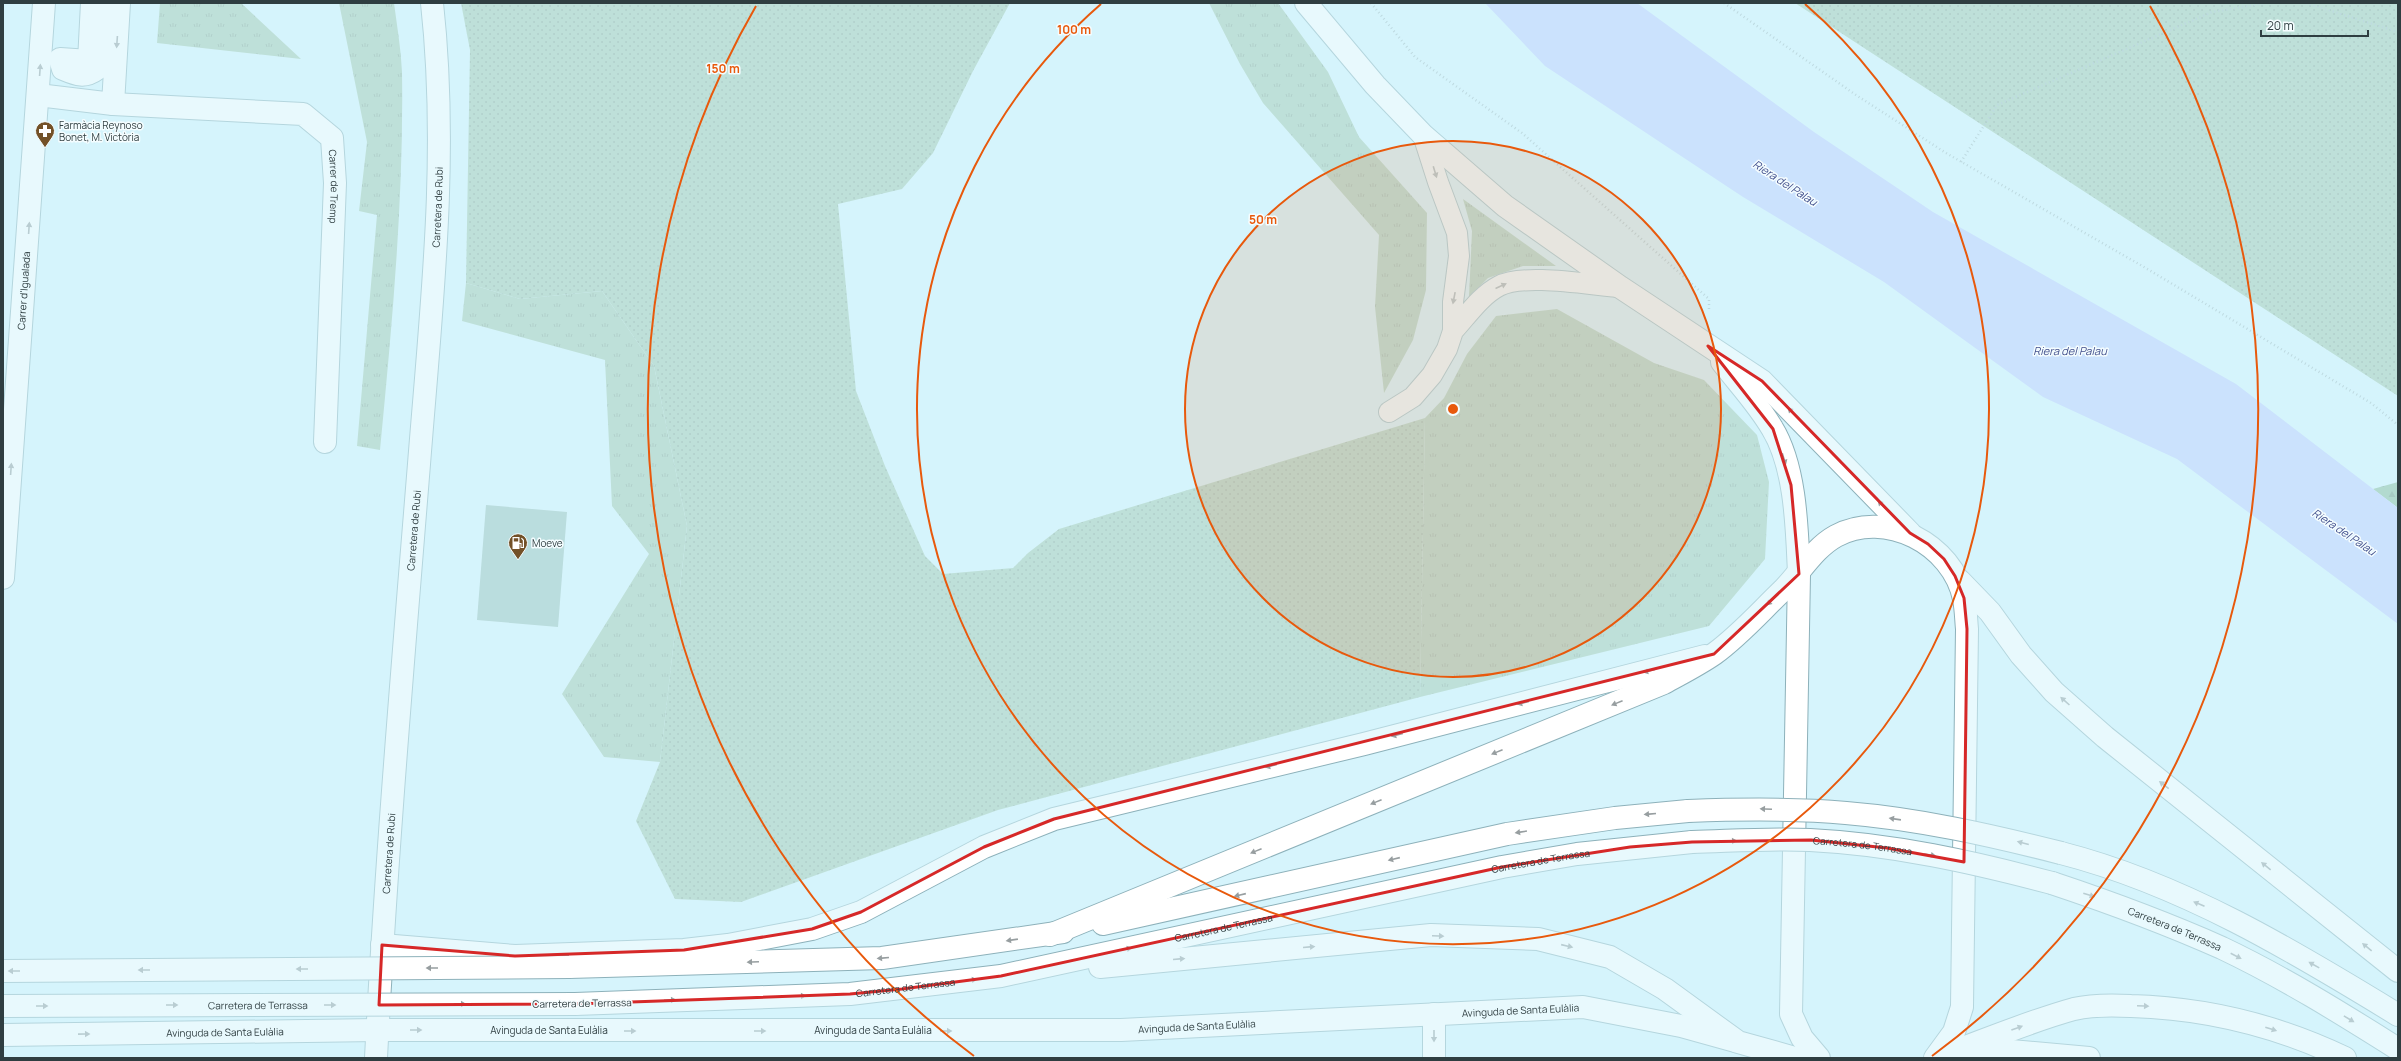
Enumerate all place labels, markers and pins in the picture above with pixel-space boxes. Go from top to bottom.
place label: Farmàcia Reynoso Bonet, M. Victòria [59,118,143,144]
pharmacy icon: Farmàcia Reynoso Bonet, M. Victòria [34,120,56,148]
centre of rings [1446,402,1460,416]
fuel station icon: Moeve [507,532,529,560]
place label: Moeve [532,536,563,550]

